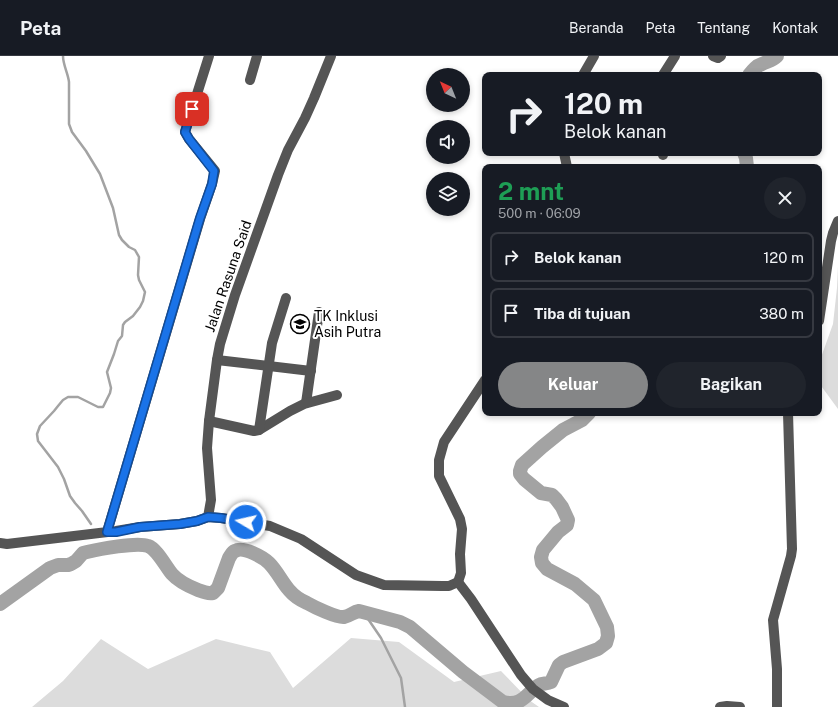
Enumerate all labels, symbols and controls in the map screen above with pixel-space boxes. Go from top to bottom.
text: Peta [20,17,61,39]
text: Beranda [569,20,624,36]
text: Peta [646,20,675,36]
text: Tentang [697,20,750,36]
text: Kontak [772,20,818,36]
north arrow [426,68,470,112]
map controls [426,68,470,216]
text: 120 m [564,87,643,120]
icon: right [498,88,550,140]
pin [175,92,209,126]
icon: arrive [181,98,203,120]
button: sound [426,120,470,164]
text: Belok kanan [564,121,667,142]
button: layers [426,172,470,216]
text: 2 mnt [498,177,564,205]
button: close [764,177,806,219]
text: 500 m · 06:09 [498,206,581,221]
street label: Jalan Rasuna Said [201,218,255,334]
icon: right [500,246,522,268]
text: Belok kanan [534,249,621,266]
text: 120 m [763,249,804,266]
icon: arrive [500,302,522,324]
text: Tiba di tujuan [534,305,630,322]
text: 380 m [759,305,804,322]
place label: TK Inklusi Asih Putra [314,308,381,340]
school or university icon: TK Inklusi Asih Putra [289,313,311,335]
button: Keluar [498,362,648,408]
button: Bagikan [656,362,806,408]
position arrow [225,501,267,543]

